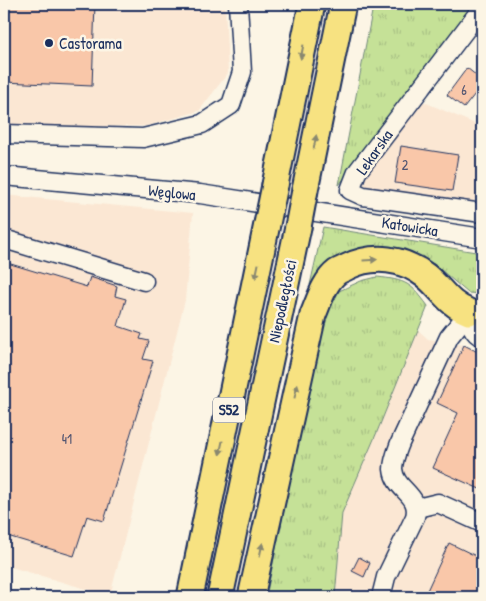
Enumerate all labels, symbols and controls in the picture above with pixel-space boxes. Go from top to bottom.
place label: Castorama [59,32,122,54]
marker: Castorama [43,37,55,49]
one-way arrow [298,44,306,60]
house number: 6 [461,80,467,99]
street label: Lekarska [351,125,397,179]
one-way arrow [311,135,319,150]
house number: 2 [402,155,409,174]
street label: Węglowa [147,179,197,205]
street label: Katowicka [380,211,440,241]
one-way arrow [362,256,378,264]
street label: Niepodległości [262,258,302,344]
one-way arrow [253,264,261,280]
one-way arrow [292,383,300,399]
road number: S52 [213,398,245,422]
house number: 41 [62,429,72,448]
one-way arrow [217,440,225,455]
one-way arrow [257,542,265,557]

